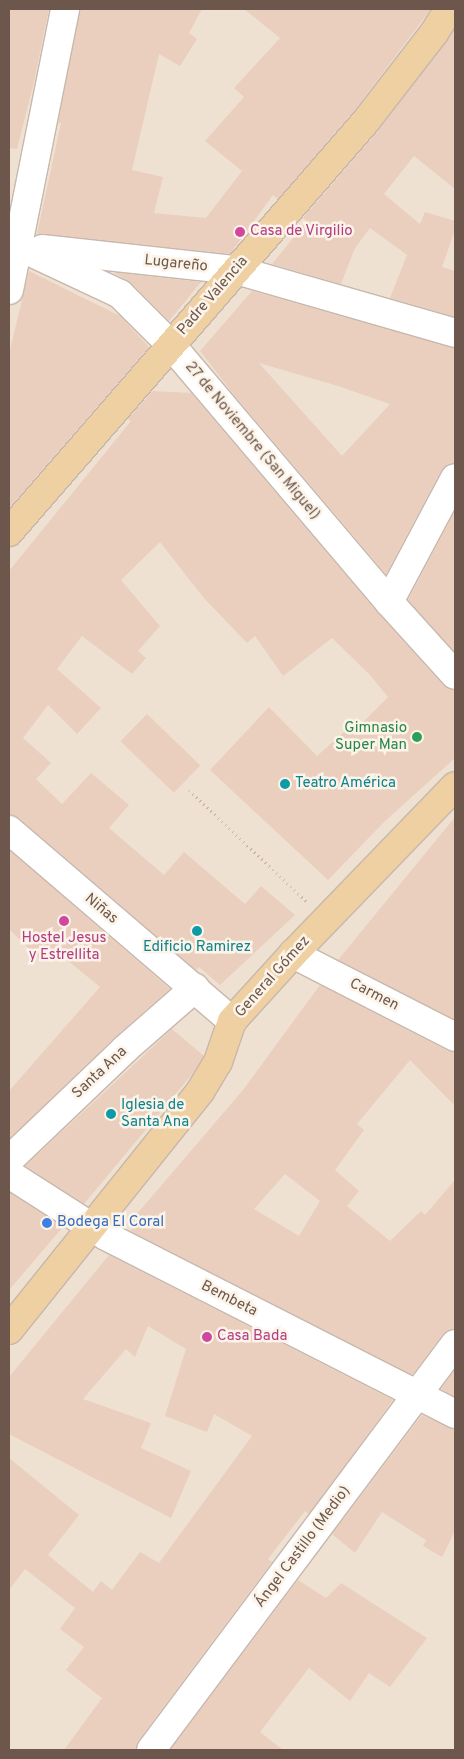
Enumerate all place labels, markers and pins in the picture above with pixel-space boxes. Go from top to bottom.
place label: Casa de Virgilio [250,223,353,241]
marker: Casa de Virgilio [234,226,246,238]
place label: Gimnasio Super Man [335,719,407,754]
marker: Gimnasio Super Man [411,731,423,743]
place label: Teatro América [295,775,396,793]
marker: Teatro América [279,778,291,790]
marker: Hostel Jesus y Estrellita [58,915,70,927]
marker: Edificio Ramirez [191,925,203,937]
place label: Hostel Jesus y Estrellita [21,929,107,964]
place label: Edificio Ramirez [143,939,251,957]
place label: Iglesia de Santa Ana [121,1096,190,1131]
marker: Iglesia de Santa Ana [105,1108,117,1120]
place label: Bodega El Coral [57,1214,164,1232]
marker: Bodega El Coral [41,1217,53,1229]
place label: Casa Bada [217,1328,287,1346]
marker: Casa Bada [201,1331,213,1343]

